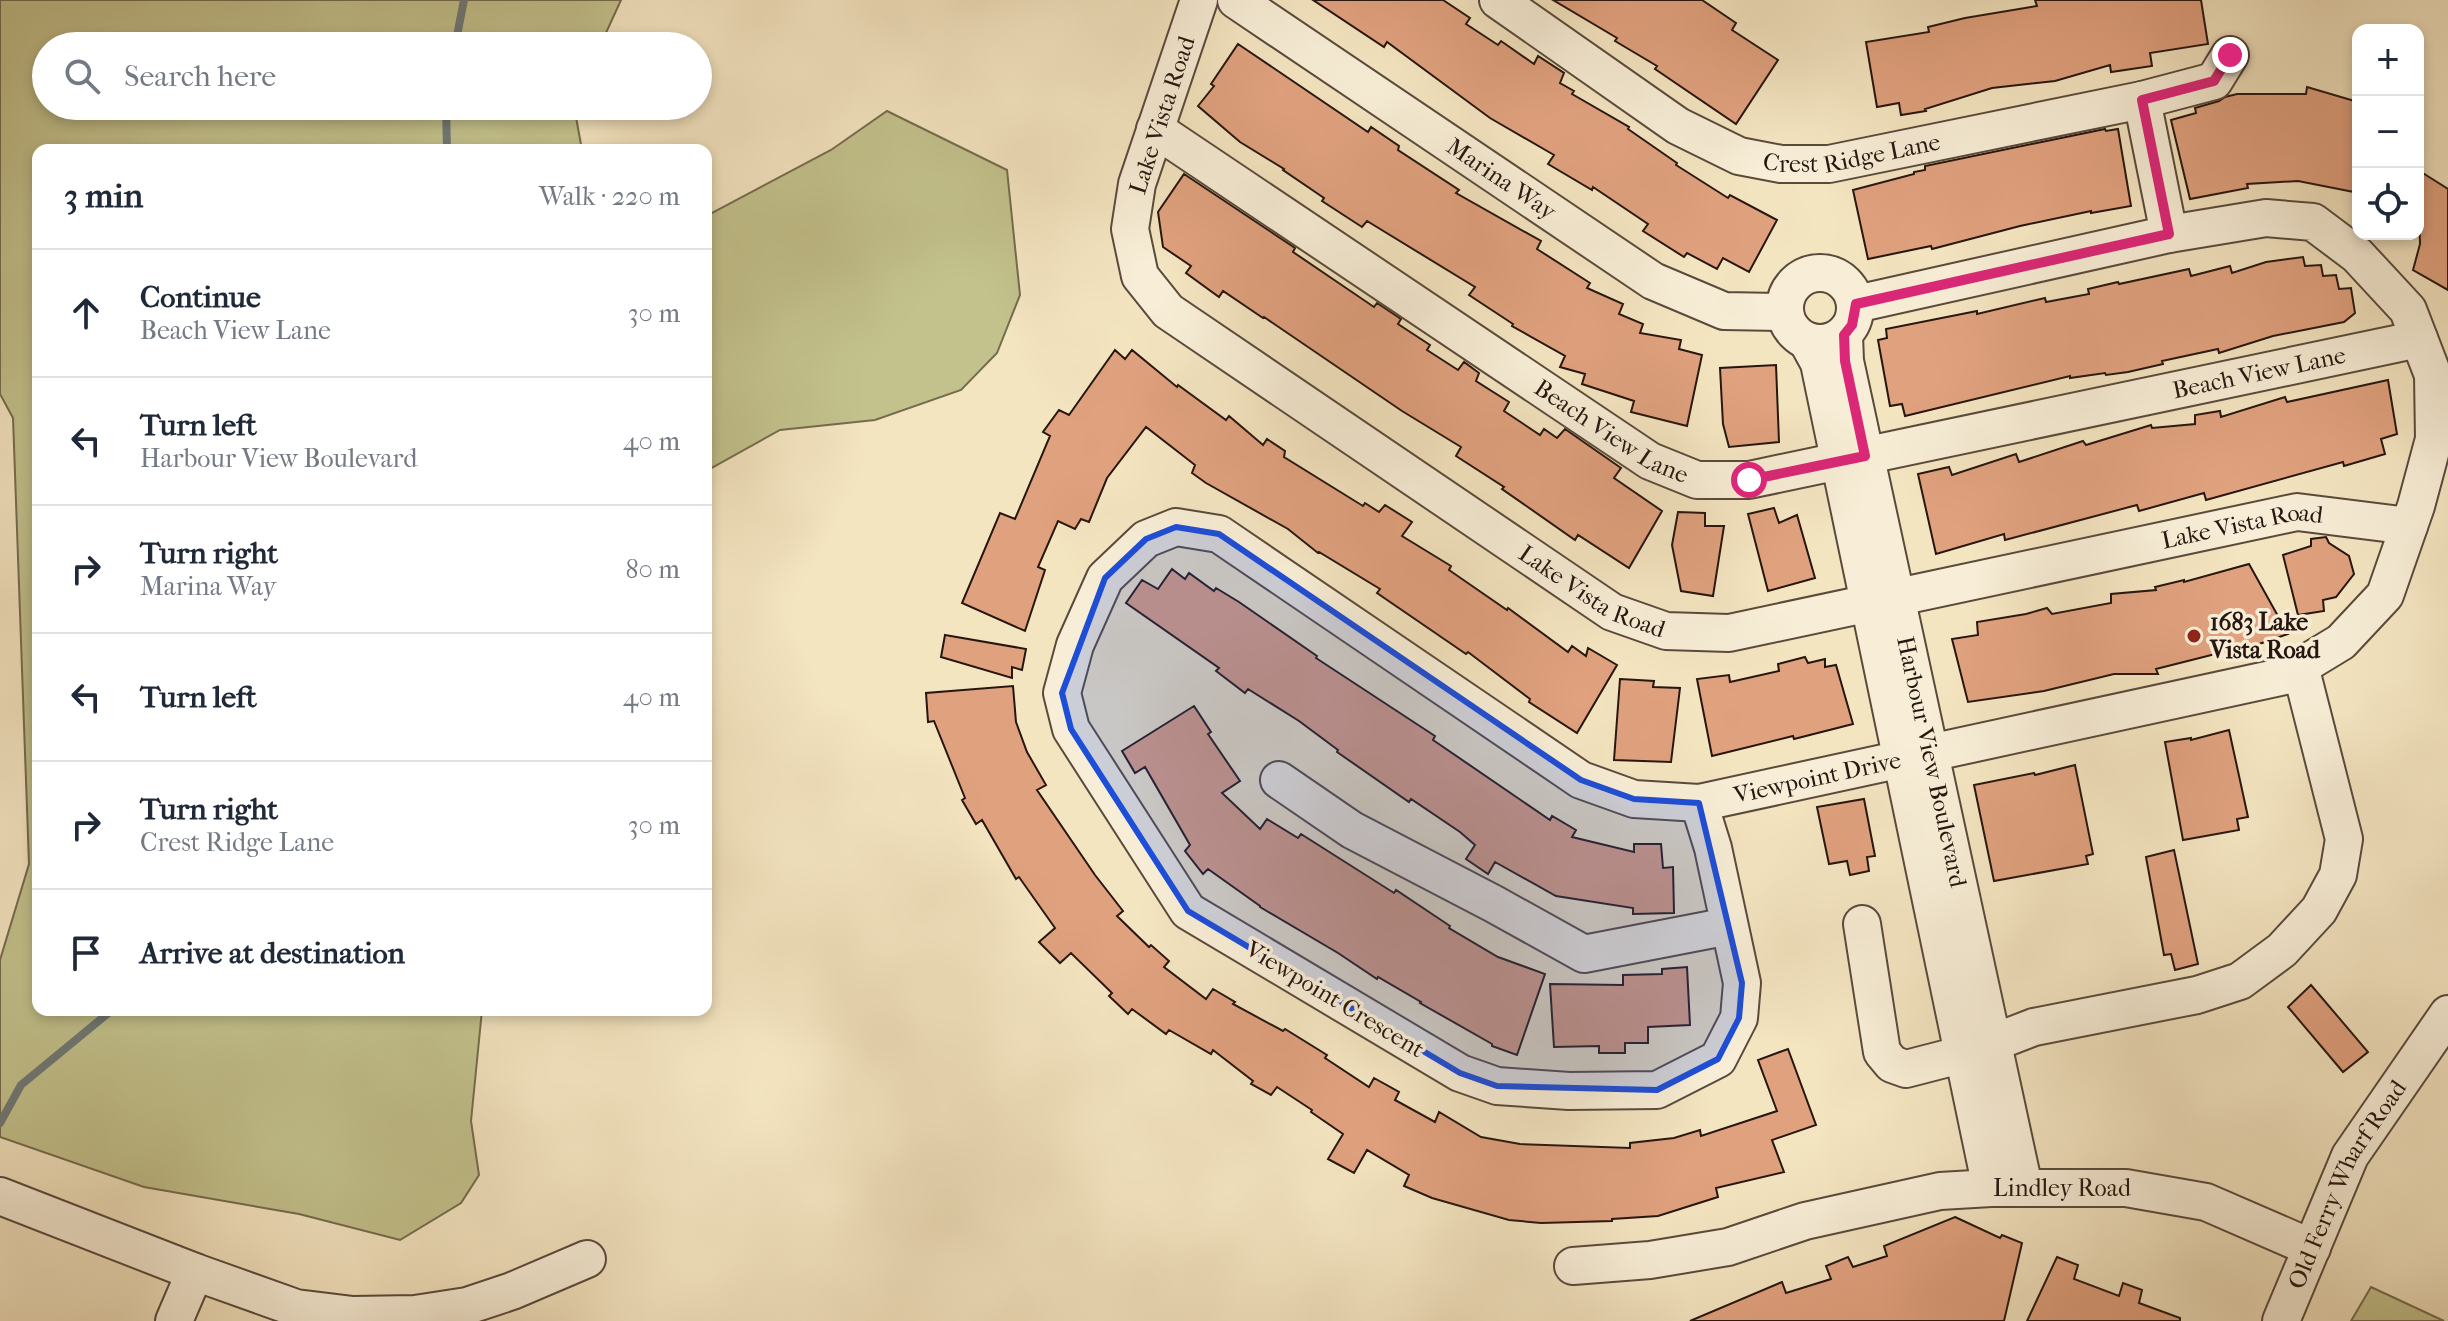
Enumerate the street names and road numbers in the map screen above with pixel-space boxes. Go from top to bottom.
street label: Lake Vista Road [1123,32,1201,198]
street label: Crest Ridge Lane [1761,128,1943,179]
street label: Marina Way [1441,132,1562,226]
street label: Beach View Lane [2170,341,2348,405]
street label: Beach View Lane [1529,374,1693,489]
street label: Lake Vista Road [2159,498,2326,555]
street label: Lake Vista Road [1514,539,1670,644]
street label: Harbour View Boulevard [1891,634,1973,891]
street label: Viewpoint Drive [1730,746,1904,809]
street label: Viewpoint Crescent [1240,934,1430,1064]
street label: Old Ferry Wharf Road [2282,1074,2413,1293]
street label: Lindley Road [1993,1174,2132,1202]

